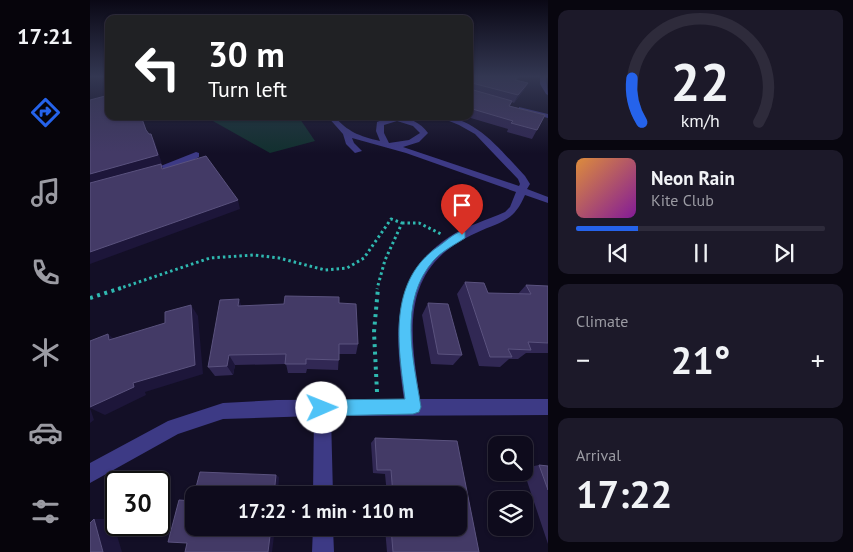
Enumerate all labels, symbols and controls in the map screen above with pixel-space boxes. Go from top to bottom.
text: 17:21 [17,22,73,50]
text: 30 m [208,31,285,77]
icon: left [125,35,190,100]
text: 22 [671,48,730,115]
text: Turn left [208,75,287,103]
icon: directions [28,95,63,130]
text: km/h [681,109,720,132]
text: Neon Rain [651,166,735,190]
icon: music [28,175,63,210]
pin [441,184,483,235]
text: Kite Club [651,190,714,210]
icon: arrive [448,191,476,219]
icon: previous [604,239,632,267]
icon: pause [687,239,715,267]
icon: next [770,239,798,267]
icon: phone [28,255,63,290]
text: Climate [576,311,628,331]
icon: climate [28,335,63,370]
text: 21° [671,335,730,384]
text: − [576,341,590,378]
text: + [811,341,825,378]
position arrow [295,381,347,433]
icon: car [28,415,63,450]
map controls [488,436,533,536]
button: search [488,436,533,481]
text: Arrival [576,445,621,465]
text: 17:22 [576,469,672,518]
speed limit sign: 30 [105,471,170,536]
button: layers [488,491,533,536]
icon: filters [28,494,63,529]
text: 17:22 · 1 min · 110 m [238,499,414,523]

